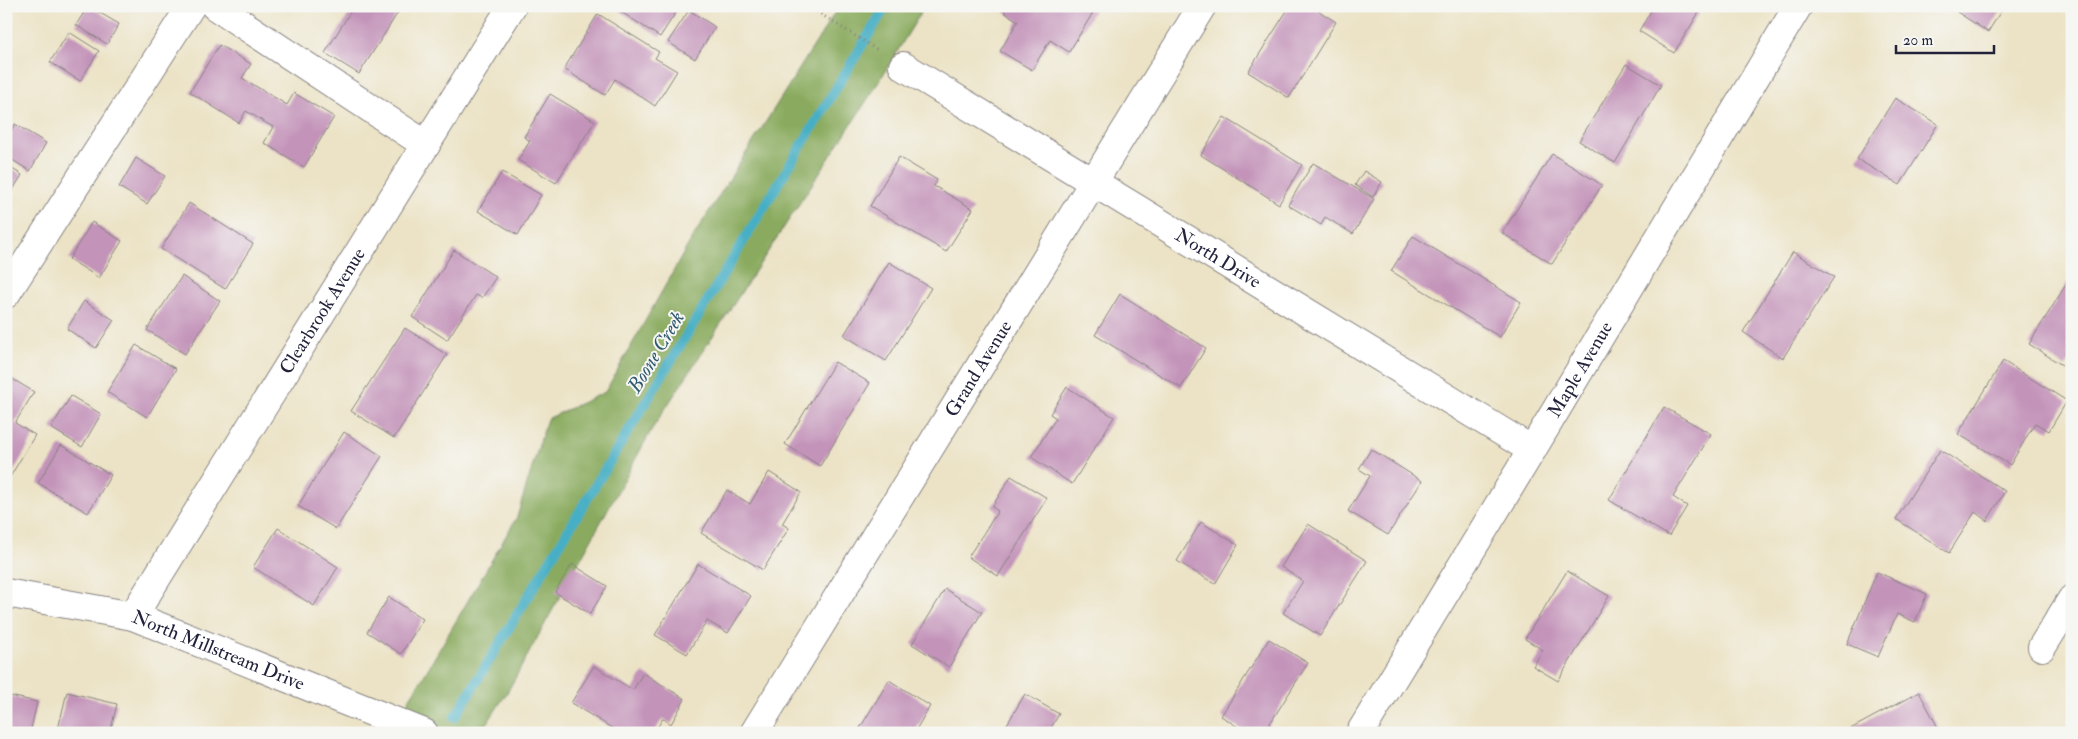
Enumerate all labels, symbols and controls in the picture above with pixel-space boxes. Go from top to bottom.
scale bar [1896,22,1993,54]
text: 20 m [1903,31,1933,50]
street label: North Drive [1171,223,1265,294]
street label: Clearbrook Avenue [274,243,371,379]
water label: Boone Creek [622,307,690,398]
street label: Grand Avenue [940,316,1017,421]
street label: Maple Avenue [1542,317,1618,422]
street label: North Millstream Drive [128,605,308,696]

